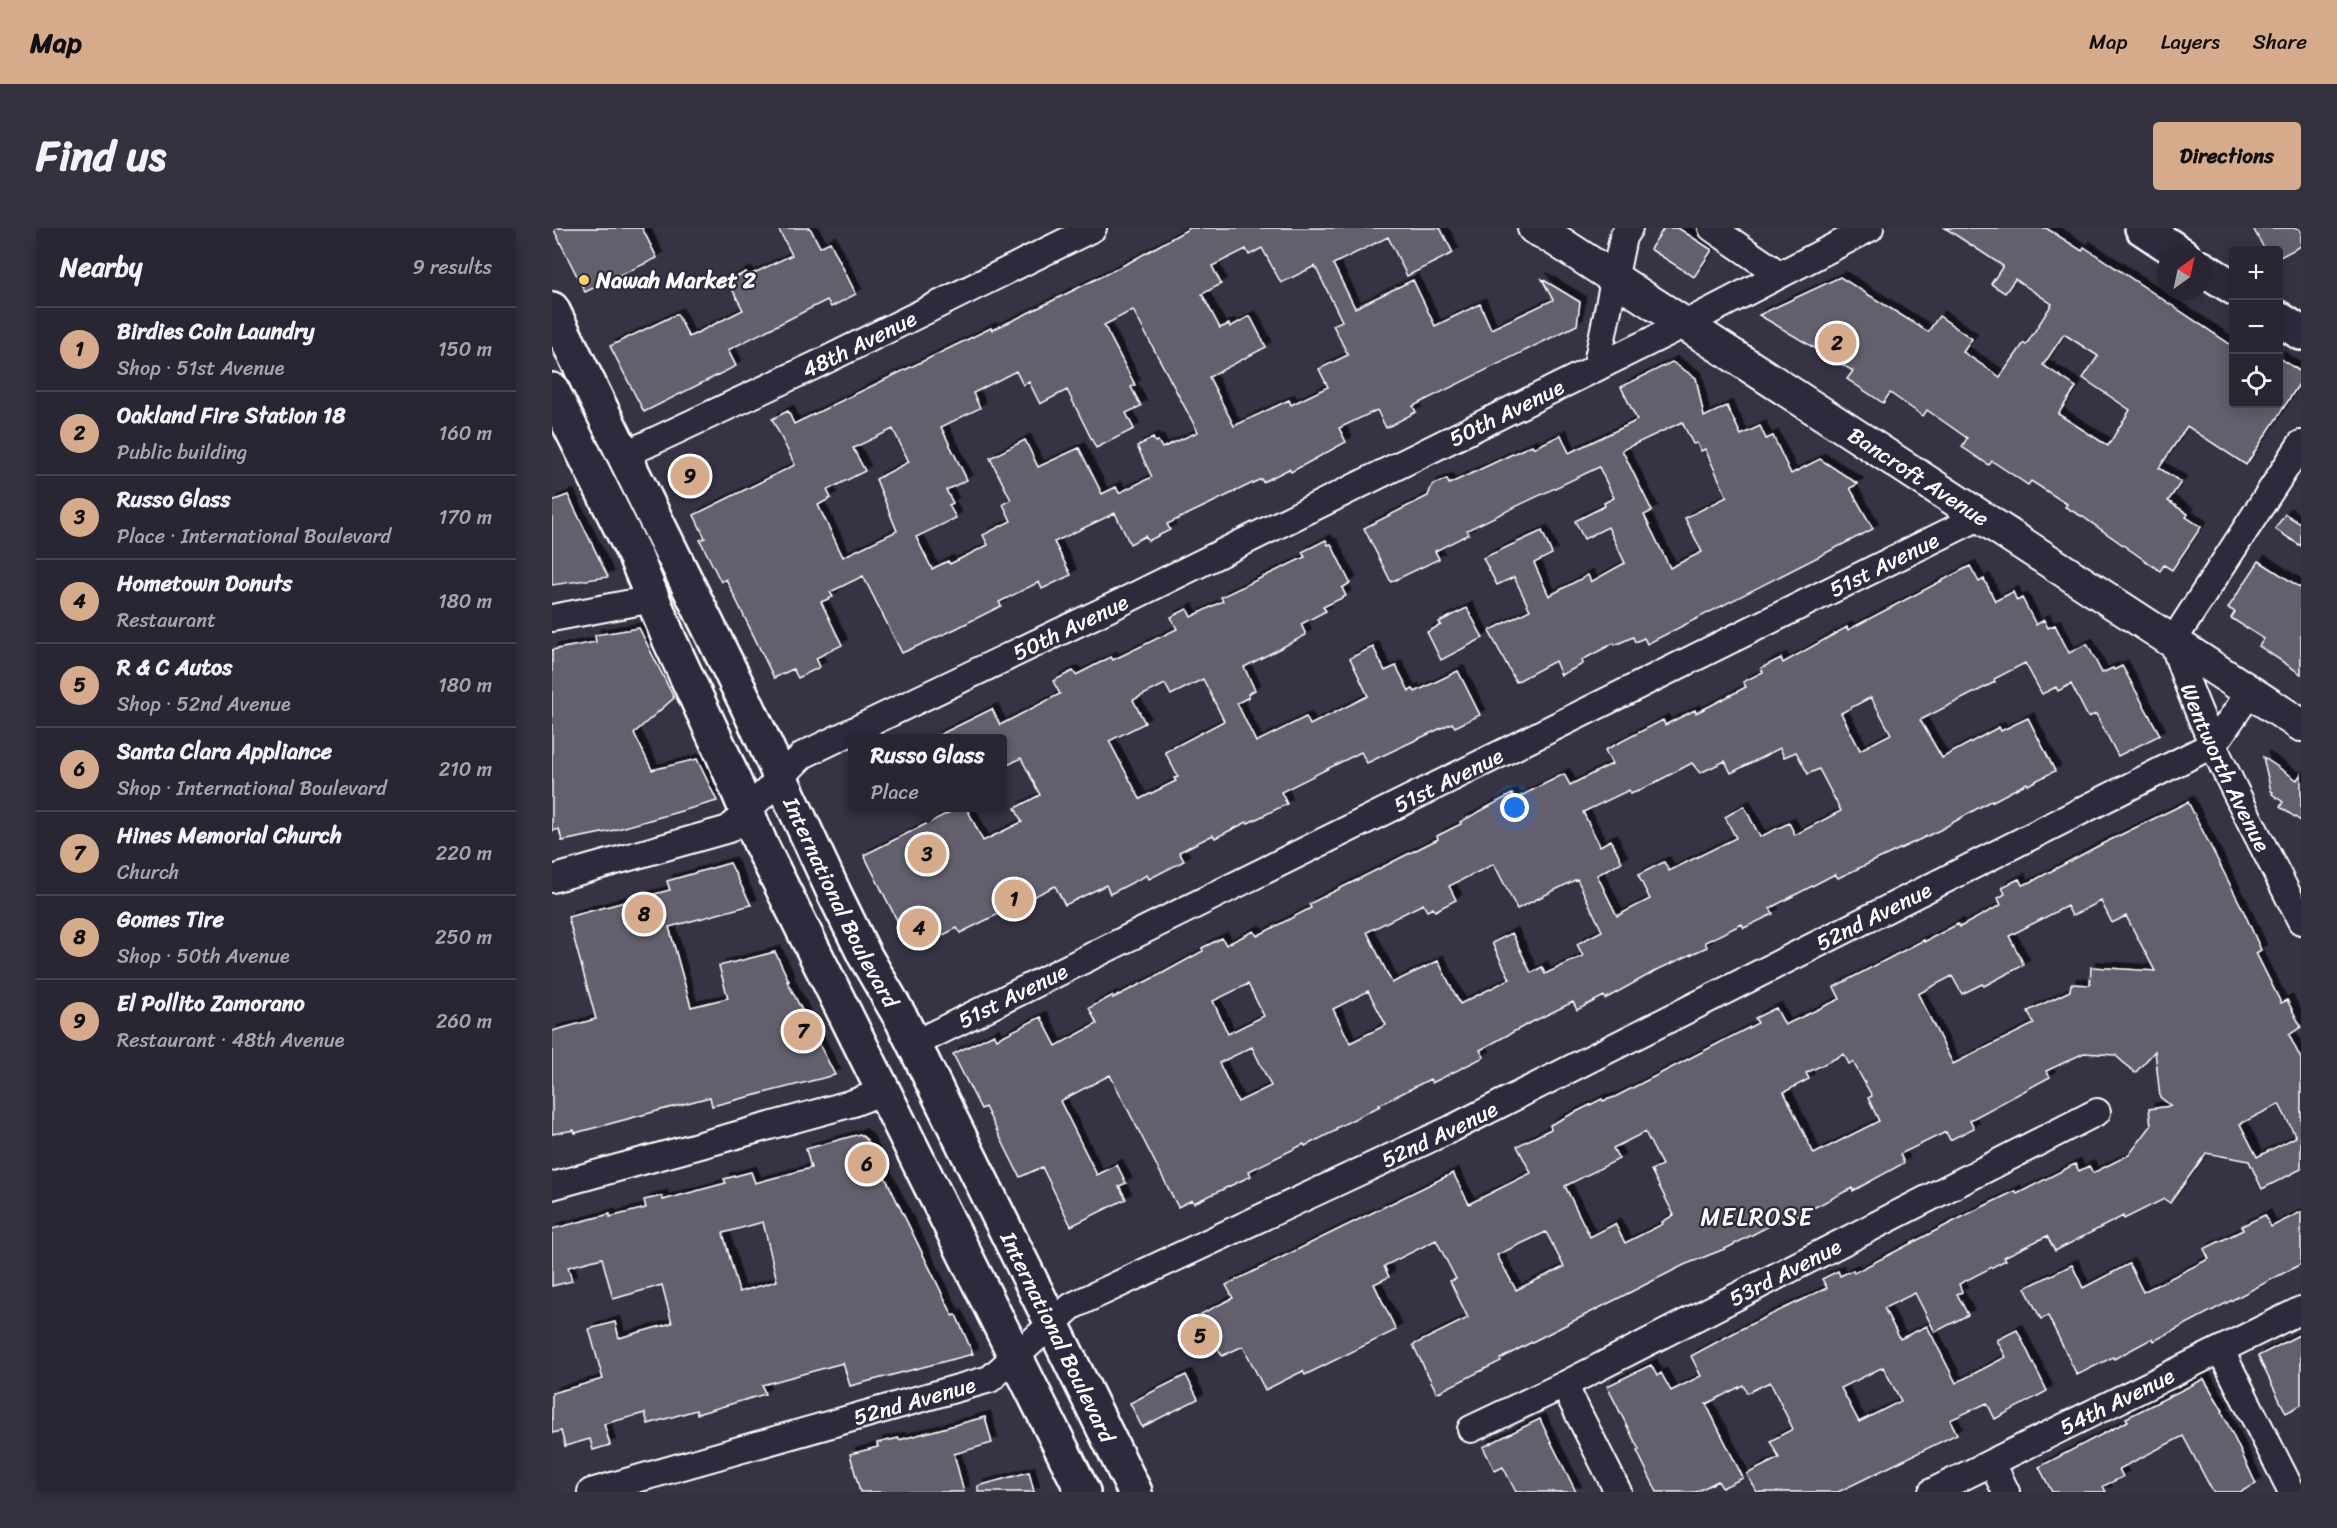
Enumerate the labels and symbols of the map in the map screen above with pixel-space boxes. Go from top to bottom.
north arrow [2157,246,2211,300]
place label: Nawah Market 2 [595,261,756,300]
marker: Nawah Market 2 [577,273,591,287]
street label: 48th Avenue [795,299,924,389]
pin: 2 [1818,320,1856,366]
street label: 50th Avenue [1442,367,1571,457]
street label: Bancroft Avenue [1840,416,1998,537]
pin: 9 [670,454,710,498]
street label: 51st Avenue [1822,520,1946,608]
street label: 50th Avenue [1006,582,1135,671]
street label: Wentworth Avenue [2170,677,2282,859]
street label: 51st Avenue [1386,736,1510,823]
street label: International Boulevard [772,789,911,1016]
your location [1500,793,1529,822]
pin: 3 [908,832,946,876]
street label: 52nd Avenue [1809,870,1939,962]
pin: 1 [994,876,1034,922]
pin: 8 [624,892,664,936]
pin: 4 [900,906,938,950]
street label: 51st Avenue [951,951,1075,1039]
pin: 7 [784,1008,822,1054]
street label: 52nd Avenue [1374,1089,1505,1179]
pin: 6 [848,1142,886,1186]
district label: MELROSE [1700,1196,1814,1238]
street label: International Boulevard [989,1224,1128,1450]
street label: 53rd Avenue [1722,1227,1848,1317]
pin: 5 [1180,1314,1220,1358]
street label: 54th Avenue [2052,1356,2181,1446]
street label: 52nd Avenue [849,1364,980,1436]

